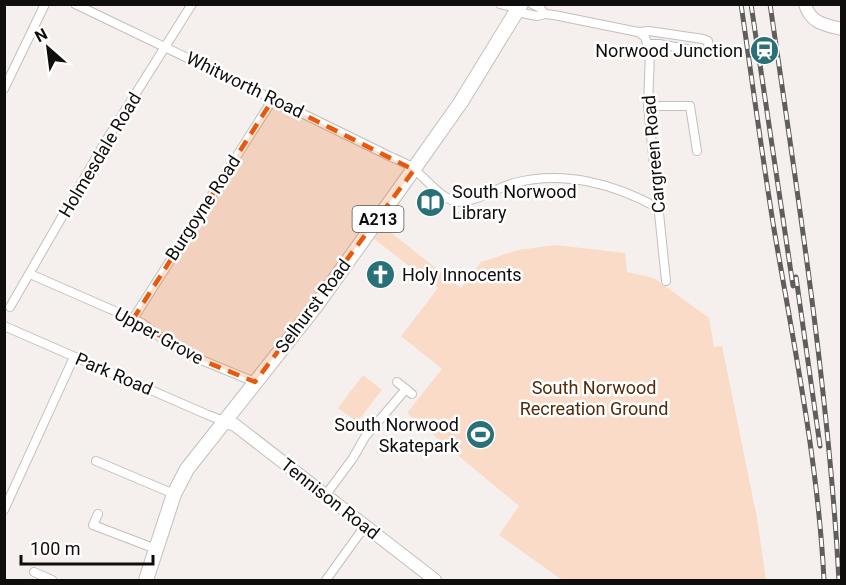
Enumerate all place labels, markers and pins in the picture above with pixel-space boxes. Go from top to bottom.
station icon: Norwood Junction [748,35,780,67]
place label: Norwood Junction [595,40,743,61]
place label: South Norwood Library [452,181,577,223]
library icon: South Norwood Library [415,186,447,218]
church icon: Holy Innocents [365,259,397,291]
place label: Holy Innocents [402,264,522,285]
place label: South Norwood Skatepark [334,414,460,456]
sports icon: South Norwood Skatepark [464,419,496,451]

